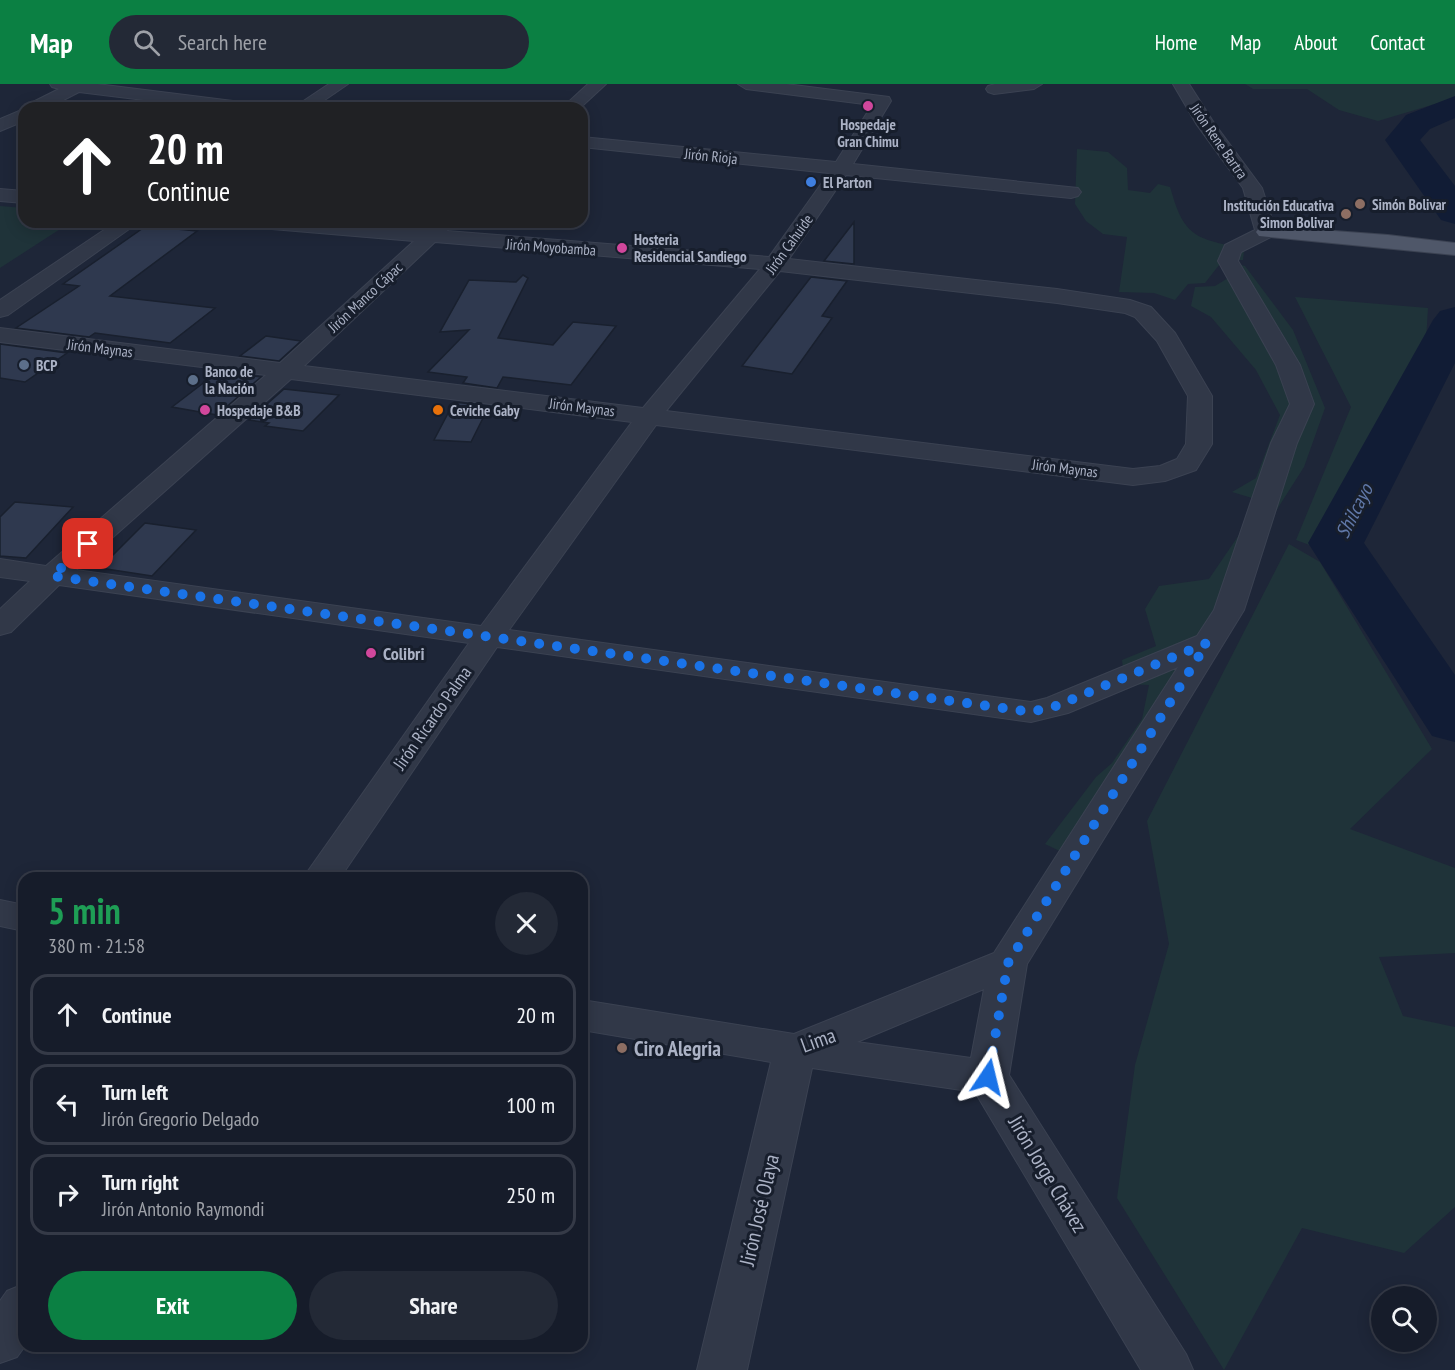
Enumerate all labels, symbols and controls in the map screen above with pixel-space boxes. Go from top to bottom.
search box [109,15,529,69]
text: Map [30,24,73,61]
icon: search [130,26,163,59]
text: Search here [178,28,267,56]
text: Home [1155,29,1197,56]
text: Map [1230,29,1261,56]
text: About [1294,29,1337,56]
text: Contact [1370,29,1425,56]
marker: Hospedaje Gran Chimu [861,99,875,113]
street label: Jirón Rene Bartra [1185,99,1252,182]
place label: Hospedaje Gran Chimu [837,115,899,151]
text: 20 m [147,121,224,176]
icon: ahead [48,126,126,204]
street label: Jirón Rioja [682,144,739,168]
place label: El Parton [823,173,872,192]
text: Continue [147,174,230,208]
marker: El Parton [804,175,818,189]
place label: Simón Bolivar [1372,195,1447,214]
place label: Institución Educativa Simon Bolivar [1223,196,1335,232]
marker: Simón Bolivar [1353,197,1367,211]
marker: Institución Educativa Simon Bolivar [1339,207,1353,221]
street label: Jirón Cahuide [760,211,817,278]
place label: Hosteria Residencial Sandiego [634,230,747,266]
street label: Jirón Moyobamba [504,234,597,260]
marker: Hosteria Residencial Sandiego [615,241,629,255]
street label: Jirón Manco Cápac [323,257,407,337]
street label: Jirón Maynas [65,334,134,361]
place label: BCP [36,356,57,375]
marker: BCP [17,358,31,372]
place label: Banco de la Nación [205,362,255,398]
marker: Banco de la Nación [186,373,200,387]
street label: Jirón Maynas [547,393,616,420]
place label: Hospedaje B&B [217,401,301,420]
place label: Ceviche Gaby [450,401,521,420]
marker: Hospedaje B&B [198,403,212,417]
marker: Ceviche Gaby [431,403,445,417]
street label: Jirón Maynas [1030,454,1099,481]
water label: Shilcayo [1329,478,1379,543]
pin [62,518,113,569]
icon: arrive [71,527,104,560]
place label: Colibri [383,642,424,665]
marker: Colibri [364,646,378,660]
street label: Jirón Ricardo Palma [387,662,476,775]
text: 5 min [48,887,121,934]
button: close [495,892,558,955]
text: 380 m · 21:58 [48,933,145,959]
icon: ahead [51,998,84,1031]
text: Continue [102,1001,172,1029]
text: 20 m [516,1001,555,1029]
street label: Lima [797,1021,839,1059]
place label: Ciro Alegria [634,1035,721,1062]
marker: Ciro Alegria [615,1041,629,1055]
position arrow [956,1045,1020,1109]
text: Turn left [102,1078,168,1106]
icon: left [51,1088,84,1121]
text: 100 m [506,1091,555,1119]
text: Jirón Gregorio Delgado [102,1106,259,1132]
street label: Jirón Jorge Chávez [1002,1110,1093,1237]
street label: Jirón José Olaya [733,1152,785,1269]
text: Turn right [102,1168,179,1196]
icon: right [51,1178,84,1211]
text: 250 m [506,1181,555,1209]
text: Jirón Antonio Raymondi [102,1196,265,1222]
button: Exit [48,1271,297,1340]
button: Share [309,1271,558,1340]
map controls [1371,1286,1437,1352]
button: search [1371,1286,1437,1352]

